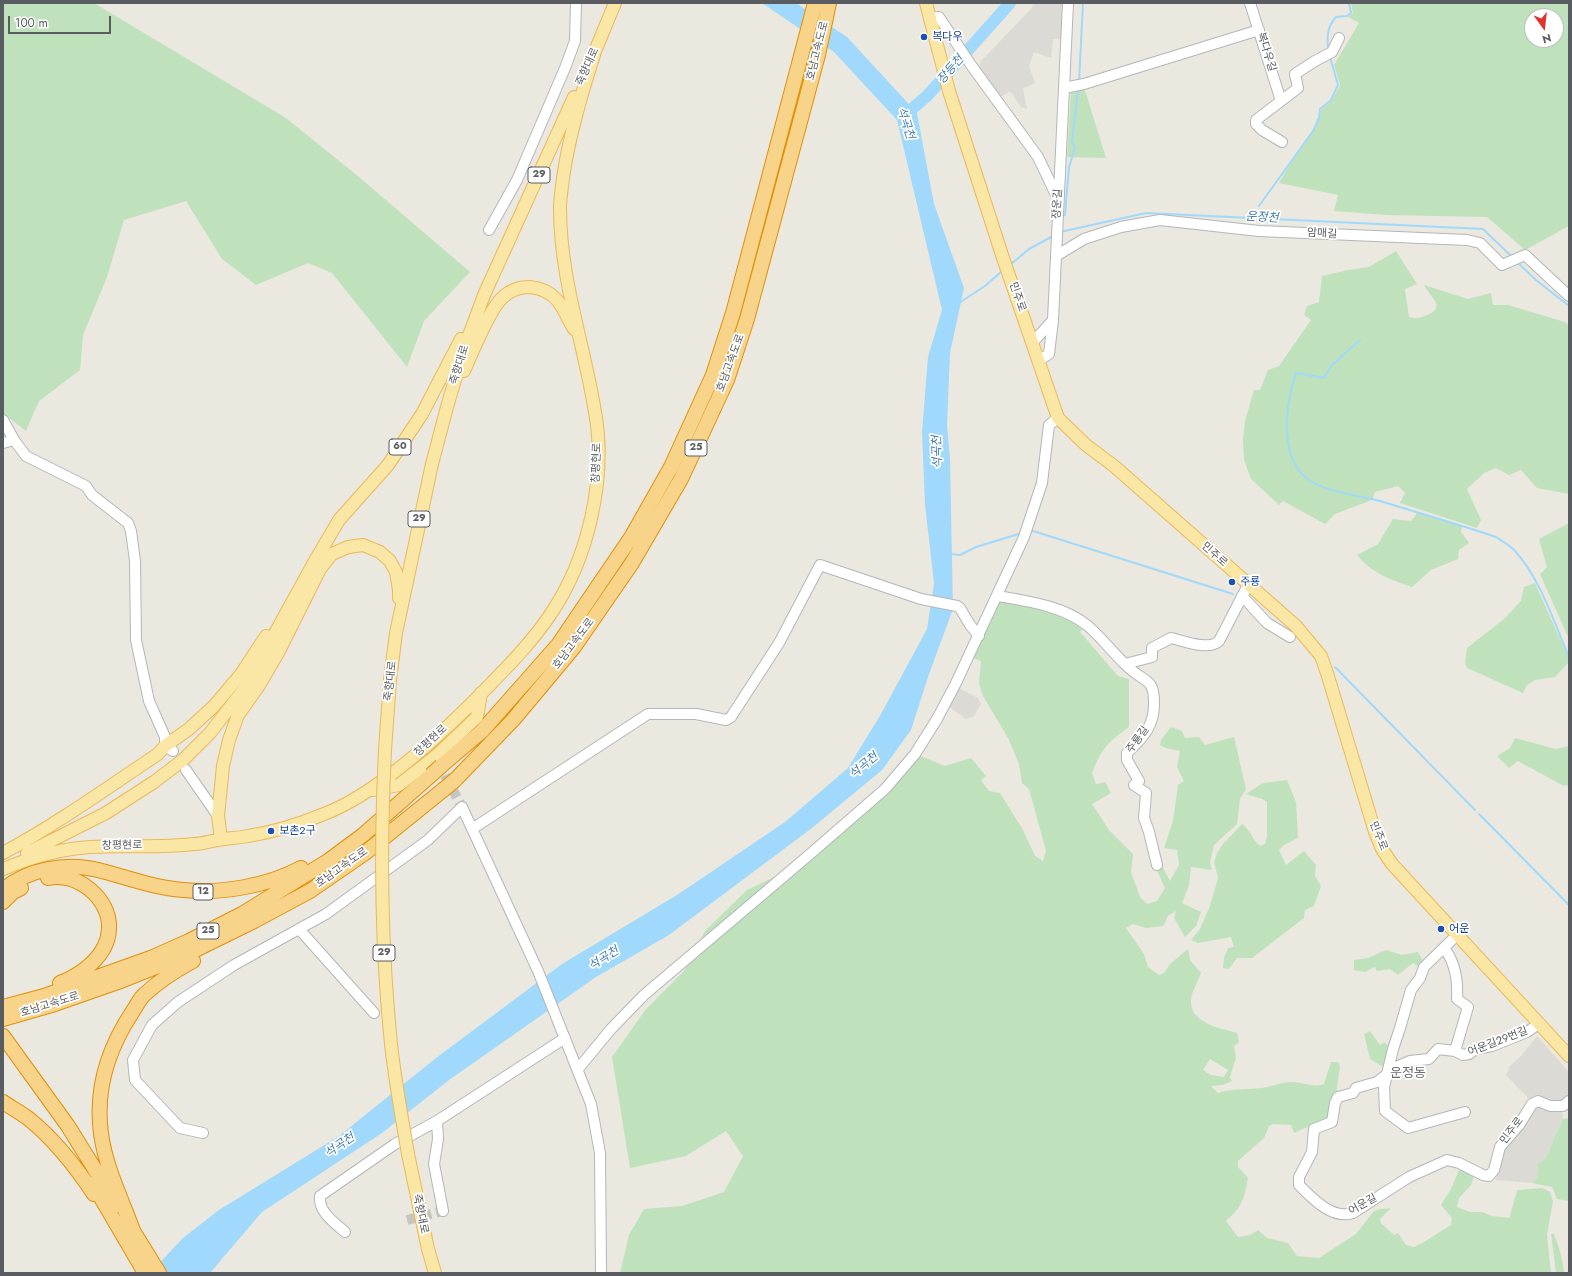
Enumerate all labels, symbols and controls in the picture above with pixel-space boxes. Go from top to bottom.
scale bar [10,8,113,34]
north arrow [1524,8,1564,48]
text: 100 m [15,14,48,32]
street label: 호남고속도로 [804,20,832,82]
place label: 복다우 [932,30,962,44]
text: N [1541,30,1553,47]
street label: 복다우길 [1254,31,1278,73]
marker: 복다우 [919,32,929,42]
street label: 죽향대로 [574,46,602,88]
water label: 장등천 [935,53,967,87]
water label: 석곡천 [893,105,917,141]
road number: 29 [528,167,550,183]
street label: 장운길 [1051,188,1065,220]
water label: 운정천 [1245,210,1279,226]
street label: 암매길 [1306,227,1338,241]
street label: 민주로 [1006,280,1028,314]
street label: 호남고속도로 [714,332,748,394]
street label: 죽향대로 [448,344,472,386]
water label: 석곡천 [930,435,946,469]
road number: 60 [389,439,411,455]
road number: 25 [685,440,707,456]
street label: 창평현로 [590,443,604,483]
road number: 29 [408,511,430,527]
street label: 민주로 [1198,540,1230,570]
place label: 주룡 [1240,575,1260,589]
marker: 주룡 [1227,577,1237,587]
street label: 호남고속도로 [550,616,598,672]
street label: 죽향대로 [382,660,400,702]
street label: 창평현로 [412,722,450,760]
street label: 주룡길 [1124,724,1152,756]
water label: 석곡천 [847,750,881,782]
street label: 민주로 [1366,819,1390,853]
place label: 보촌2구 [279,824,316,838]
marker: 보촌2구 [266,826,276,836]
street label: 창평현로 [102,839,142,853]
street label: 호남고속도로 [313,845,371,891]
road number: 12 [193,884,213,900]
place label: 어운 [1449,922,1469,936]
road number: 25 [197,923,219,939]
marker: 어운 [1436,924,1446,934]
water label: 석곡천 [586,944,622,974]
road number: 29 [373,945,395,961]
street label: 호남고속도로 [19,990,81,1020]
street label: 어운길29번길 [1466,1025,1530,1059]
district label: 운정동 [1390,1066,1426,1082]
street label: 민주로 [1498,1115,1526,1147]
water label: 석곡천 [322,1131,358,1161]
street label: 어운길 [1347,1192,1379,1218]
street label: 죽향대로 [409,1193,431,1235]

